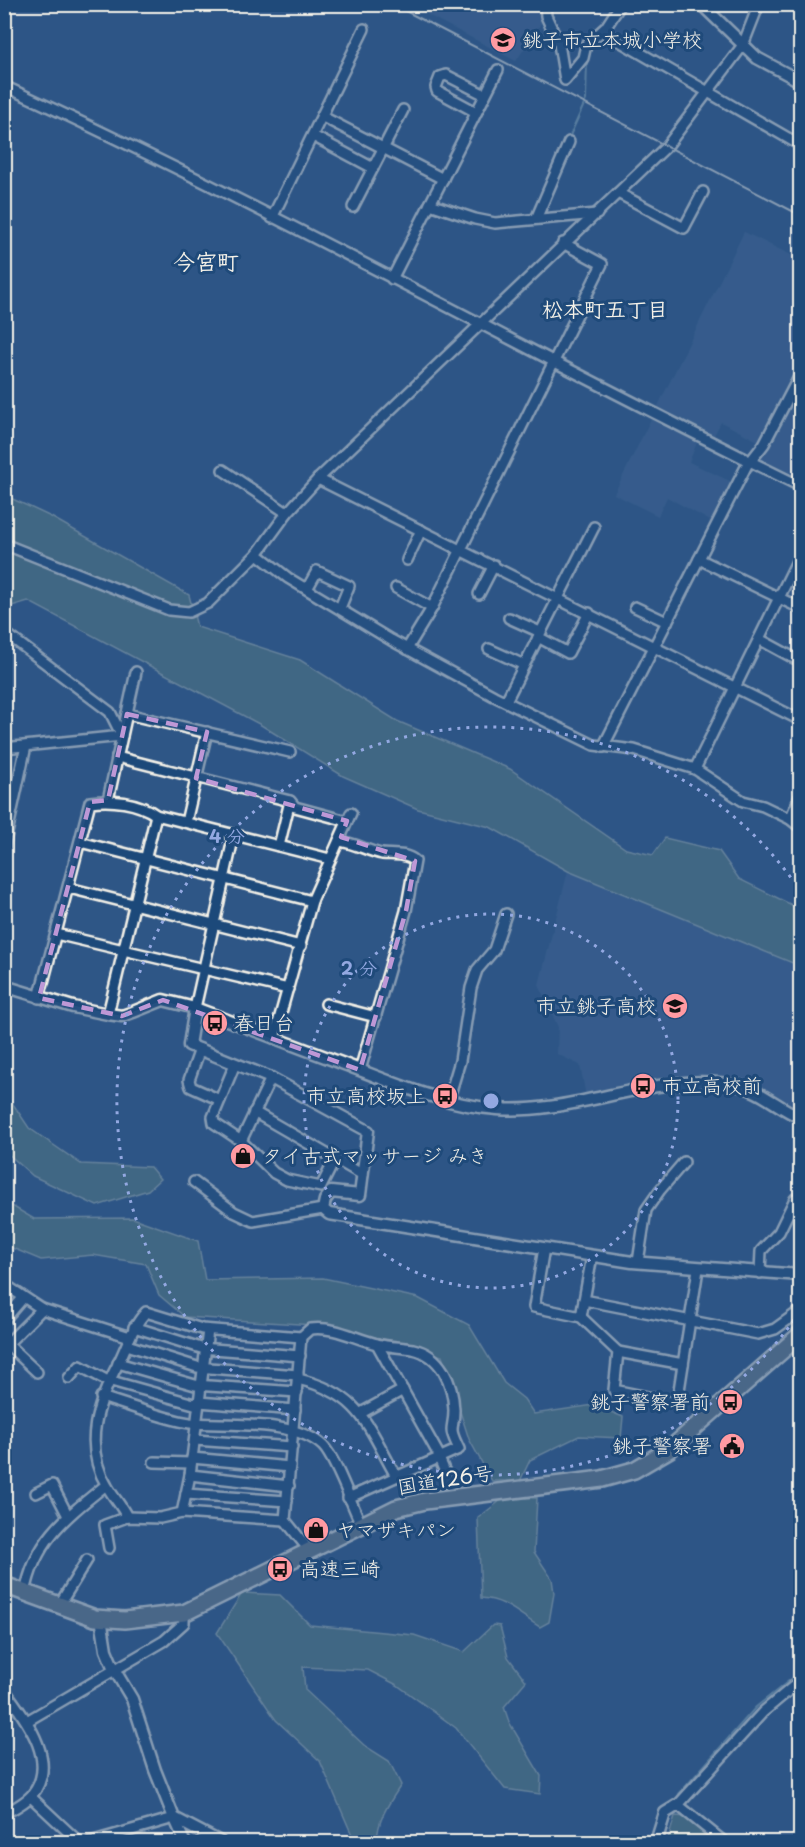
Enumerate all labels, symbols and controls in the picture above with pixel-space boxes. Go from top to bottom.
place label: 銚子市立本城小学校 [522,24,702,54]
school or university icon: 銚子市立本城小学校 [488,25,518,55]
district label: 今宮町 [173,244,239,277]
district label: 松本町五丁目 [542,292,668,324]
text: 4 分 [209,822,245,849]
text: 2 分 [341,954,377,981]
place label: 市立銚子高校 [536,990,656,1020]
school or university icon: 市立銚子高校 [660,991,690,1021]
place label: 春日台 [234,1007,294,1037]
bus stop icon: 春日台 [200,1008,230,1038]
place label: 市立高校前 [662,1070,762,1100]
bus stop icon: 市立高校前 [628,1071,658,1101]
place label: 市立高校坂上 [306,1080,426,1110]
bus stop icon: 市立高校坂上 [430,1081,460,1111]
centre of rings [481,1091,501,1111]
place label: タイ古式マッサージ みき [262,1140,488,1170]
shop icon: タイ古式マッサージ みき [228,1141,258,1171]
place label: 銚子警察署前 [590,1386,710,1416]
bus stop icon: 銚子警察署前 [715,1387,745,1417]
place label: 銚子警察署 [612,1430,712,1460]
public building icon: 銚子警察署 [717,1431,747,1461]
street label: 国道126号 [395,1457,495,1501]
place label: ヤマザキパン [336,1514,456,1544]
shop icon: ヤマザキパン [301,1515,331,1545]
place label: 高速三崎 [300,1553,380,1583]
bus stop icon: 高速三崎 [265,1554,295,1584]

